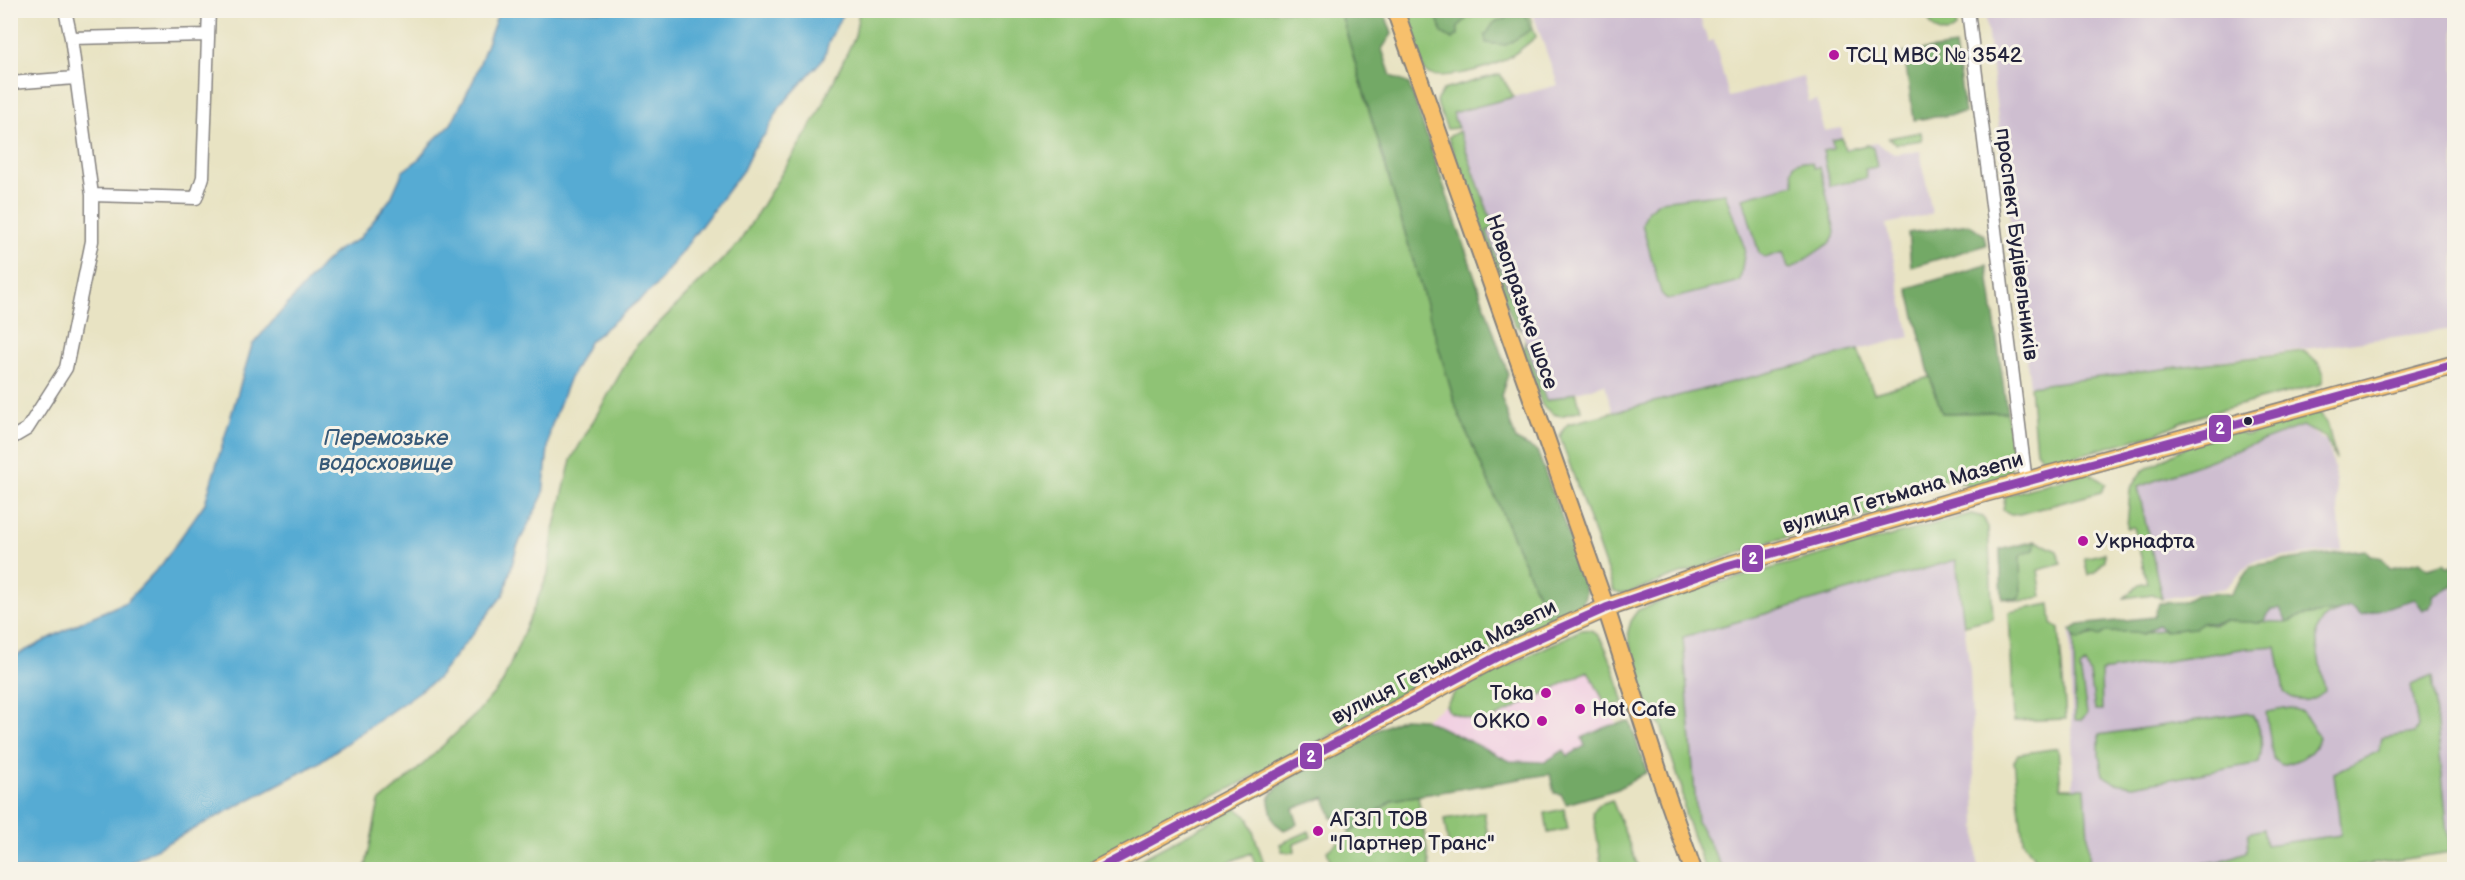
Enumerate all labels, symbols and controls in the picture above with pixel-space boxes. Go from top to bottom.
place label: ТСЦ МВС № 3542 [1846,43,2023,68]
marker: ТСЦ МВС № 3542 [1827,48,1841,62]
street label: проспект Будівельників [1990,126,2044,362]
street label: Новопразьке шосе [1480,211,1564,393]
line badge: 2 [2208,414,2232,443]
unlabelled marker [2242,415,2254,427]
text: 2 [2215,420,2225,439]
water label: Перемозьке водосховище [319,425,454,477]
street label: вулиця Гетьмана Мазепи [1780,447,2026,539]
place label: Укрнафта [2095,529,2196,554]
marker: Укрнафта [2076,534,2090,548]
line badge: 2 [1741,544,1764,573]
text: 2 [1748,550,1758,569]
street label: вулиця Гетьмана Мазепи [1327,594,1561,730]
place label: Toka [1490,681,1534,706]
marker: Toka [1539,686,1553,700]
place label: Hot Cafe [1592,697,1676,722]
marker: Hot Cafe [1573,702,1587,716]
place label: ОККО [1473,709,1530,734]
marker: ОККО [1535,714,1549,728]
line badge: 2 [1299,742,1323,770]
text: 2 [1306,748,1316,767]
place label: АГЗП ТОВ "Партнер Транс" [1329,807,1495,856]
marker: АГЗП ТОВ "Партнер Транс" [1311,824,1325,838]

